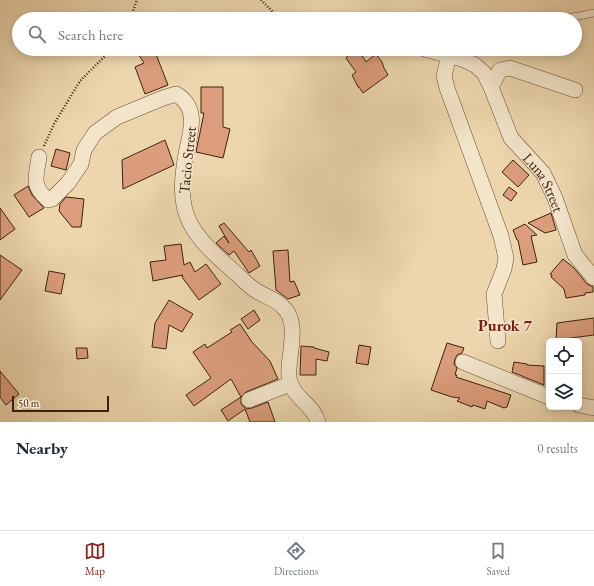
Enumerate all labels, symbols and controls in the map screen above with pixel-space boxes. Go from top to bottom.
search box [12,12,582,56]
icon: search [26,23,48,45]
text: Search here [58,25,123,44]
street label: Tacio Street [174,125,200,195]
street label: Luna Street [519,148,569,215]
district label: Purok 7 [478,315,532,336]
map controls [546,338,582,410]
button: locate [546,338,582,374]
button: layers [546,374,582,410]
scale bar [12,394,109,413]
text: 50 m [18,396,39,410]
text: Nearby [16,437,68,459]
text: 0 results [537,440,578,457]
tab: Map [84,540,106,578]
tab: Directions [274,540,318,578]
tab: Saved [486,540,510,578]

